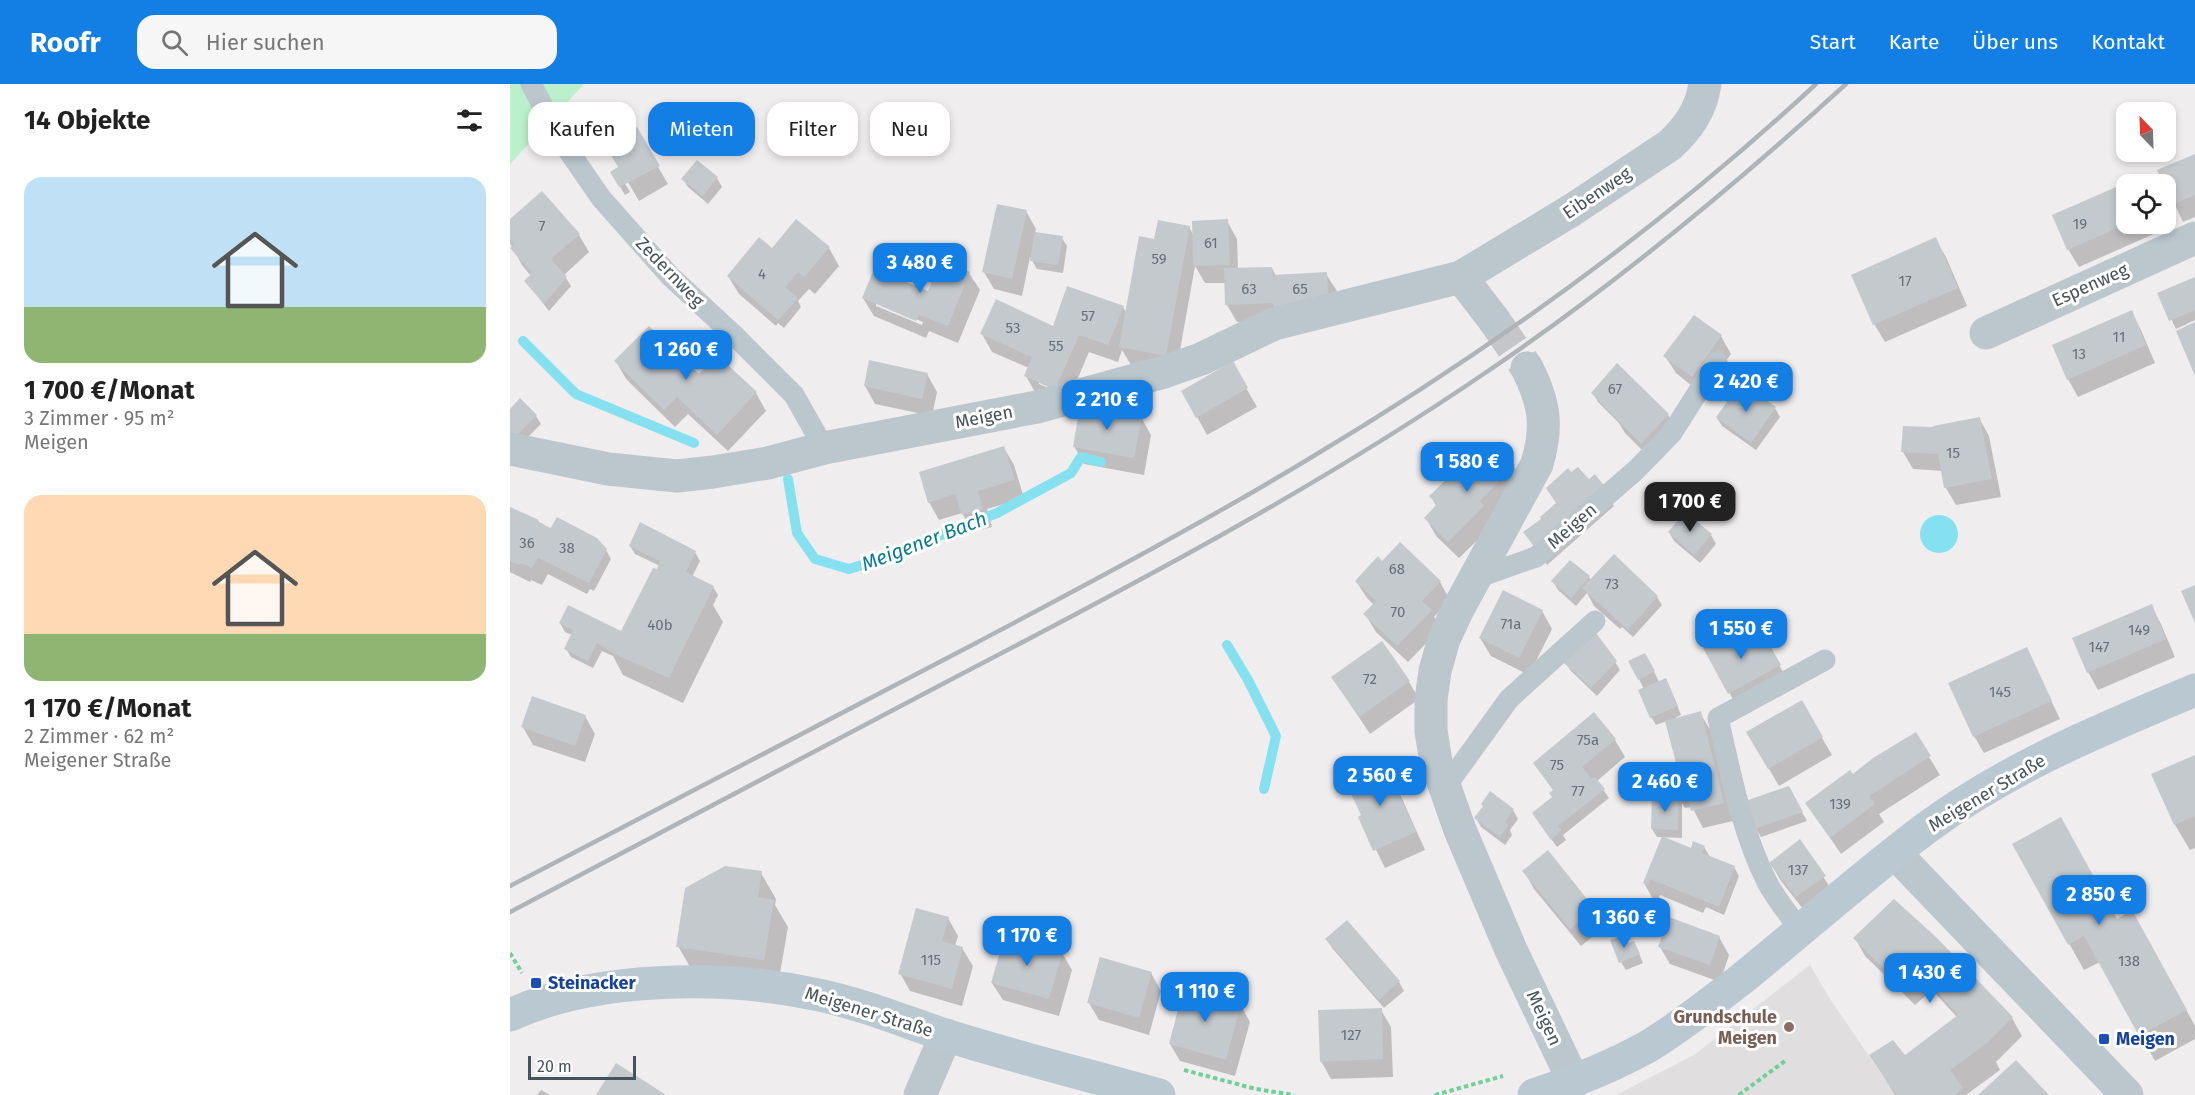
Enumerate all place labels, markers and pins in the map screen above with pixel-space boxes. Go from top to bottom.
pin: 3 480 € [865,243,975,294]
pin: 1 260 € [631,330,741,381]
pin: 2 420 € [1691,362,1801,413]
pin: 2 210 € [1052,380,1162,431]
pin: 1 580 € [1412,442,1522,493]
pin: 1 700 € [1635,482,1745,533]
pin: 1 550 € [1686,609,1796,660]
pin: 2 560 € [1325,756,1435,807]
pin: 2 460 € [1610,762,1720,813]
pin: 2 850 € [2044,875,2154,926]
pin: 1 360 € [1569,898,1679,949]
pin: 1 170 € [972,916,1082,967]
pin: 1 430 € [1875,953,1985,1004]
place label: Steinacker [548,972,636,994]
pin: 1 110 € [1150,972,1260,1023]
marker: Steinacker [529,976,543,990]
place label: Grundschule Meigen [1674,1006,1777,1049]
marker: Grundschule Meigen [1782,1020,1796,1034]
place label: Meigen [2116,1028,2175,1050]
marker: Meigen [2097,1032,2111,1046]

